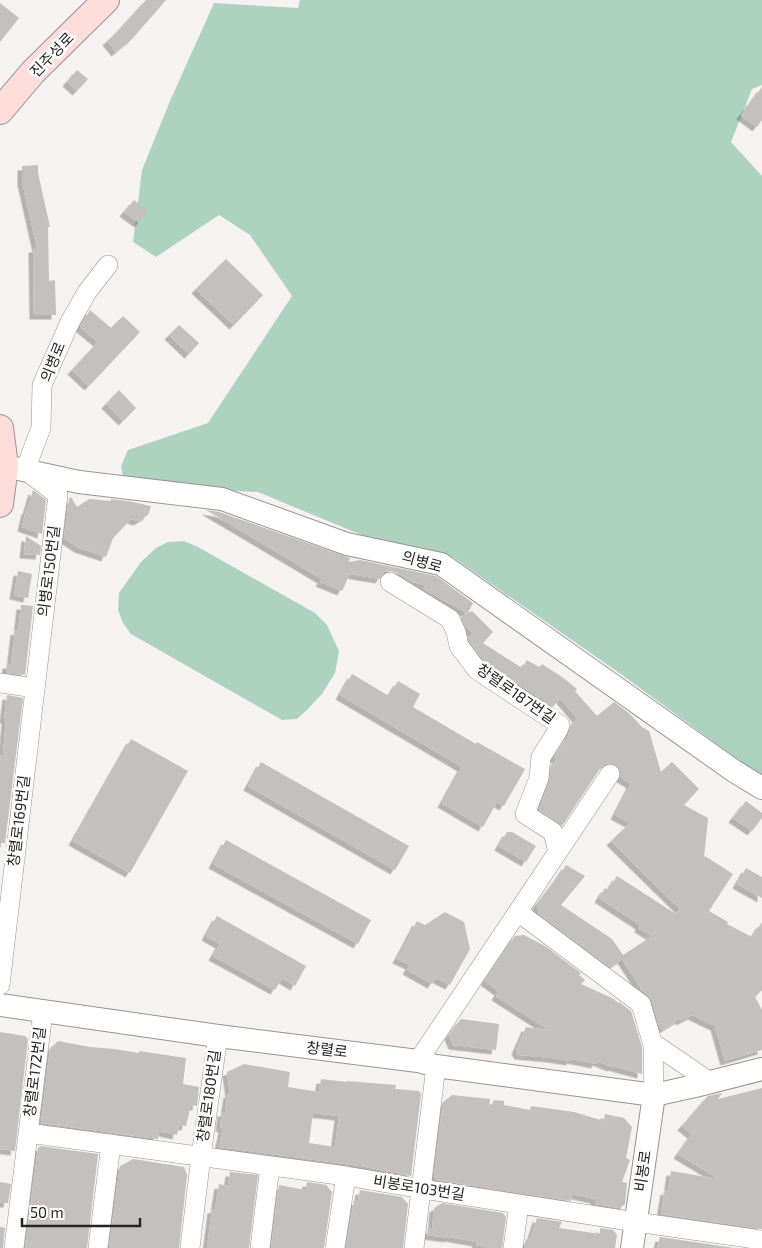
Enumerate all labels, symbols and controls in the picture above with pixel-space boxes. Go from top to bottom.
street label: 진주성로 [26,28,77,80]
street label: 의병로 [36,339,68,384]
street label: 의병로150번길 [33,524,63,618]
street label: 의병로 [400,547,445,575]
street label: 창렬로187번길 [474,659,559,727]
street label: 창렬로169번길 [3,774,33,868]
street label: 창렬로172번길 [20,1026,48,1118]
street label: 창렬로 [305,1038,349,1060]
street label: 창렬로180번길 [193,1048,223,1143]
street label: 비봉로 [630,1149,654,1193]
street label: 비봉로103번길 [372,1171,466,1203]
scale bar [22,1196,140,1228]
text: 50 m [30,1203,64,1221]

